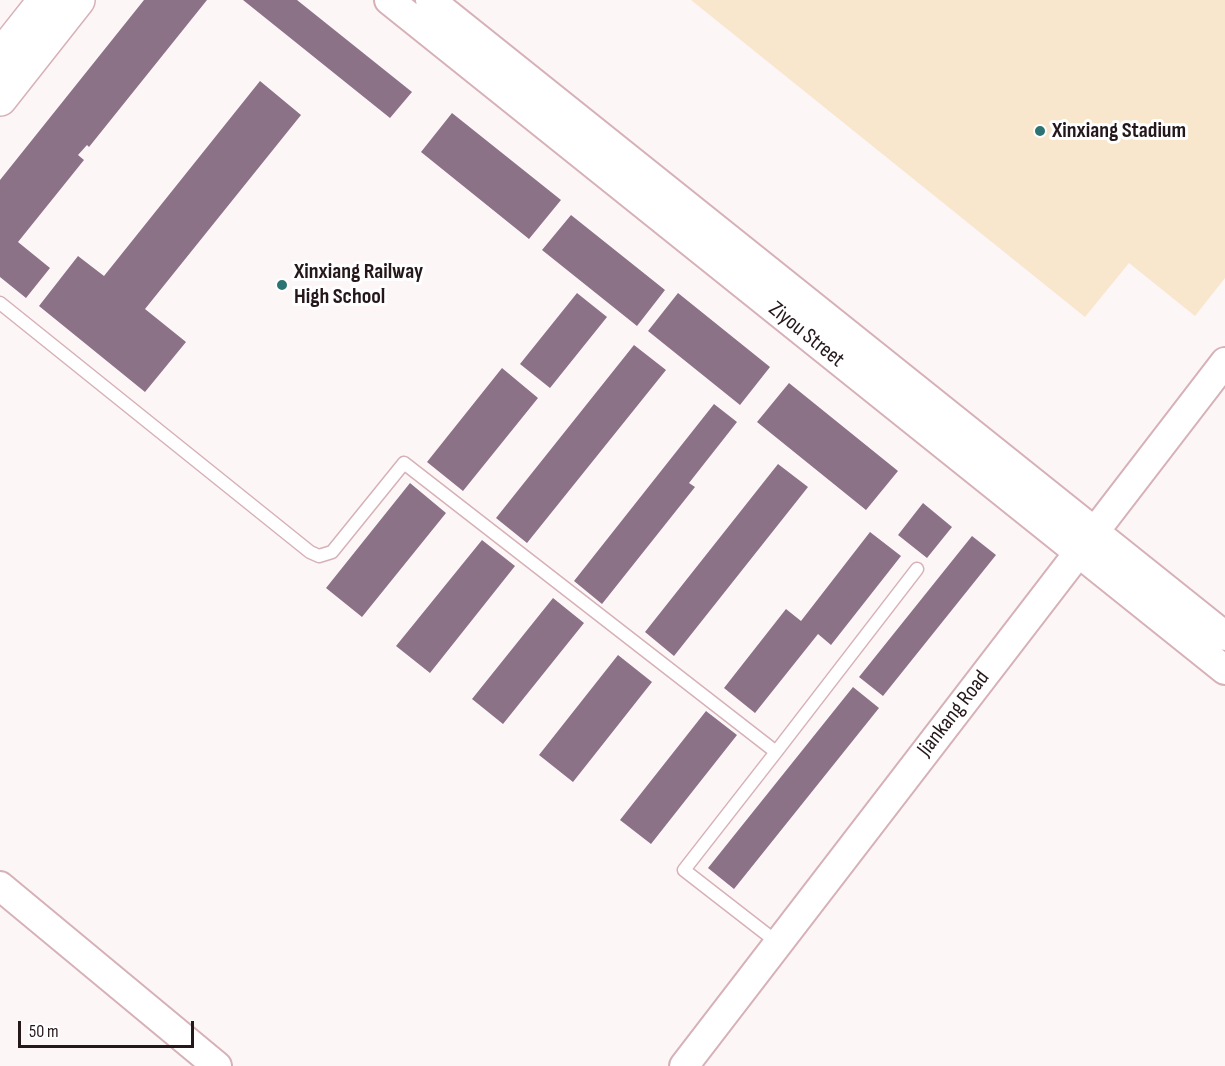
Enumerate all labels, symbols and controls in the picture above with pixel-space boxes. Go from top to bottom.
place label: Xinxiang Stadium [1052,118,1186,144]
marker: Xinxiang Stadium [1033,124,1047,138]
place label: Xinxiang Railway High School [294,259,423,310]
marker: Xinxiang Railway High School [275,278,289,292]
street label: Ziyou Street [763,296,849,374]
street label: Jiankang Road [912,666,996,762]
scale bar [21,1009,196,1047]
text: 50 m [29,1021,59,1042]

